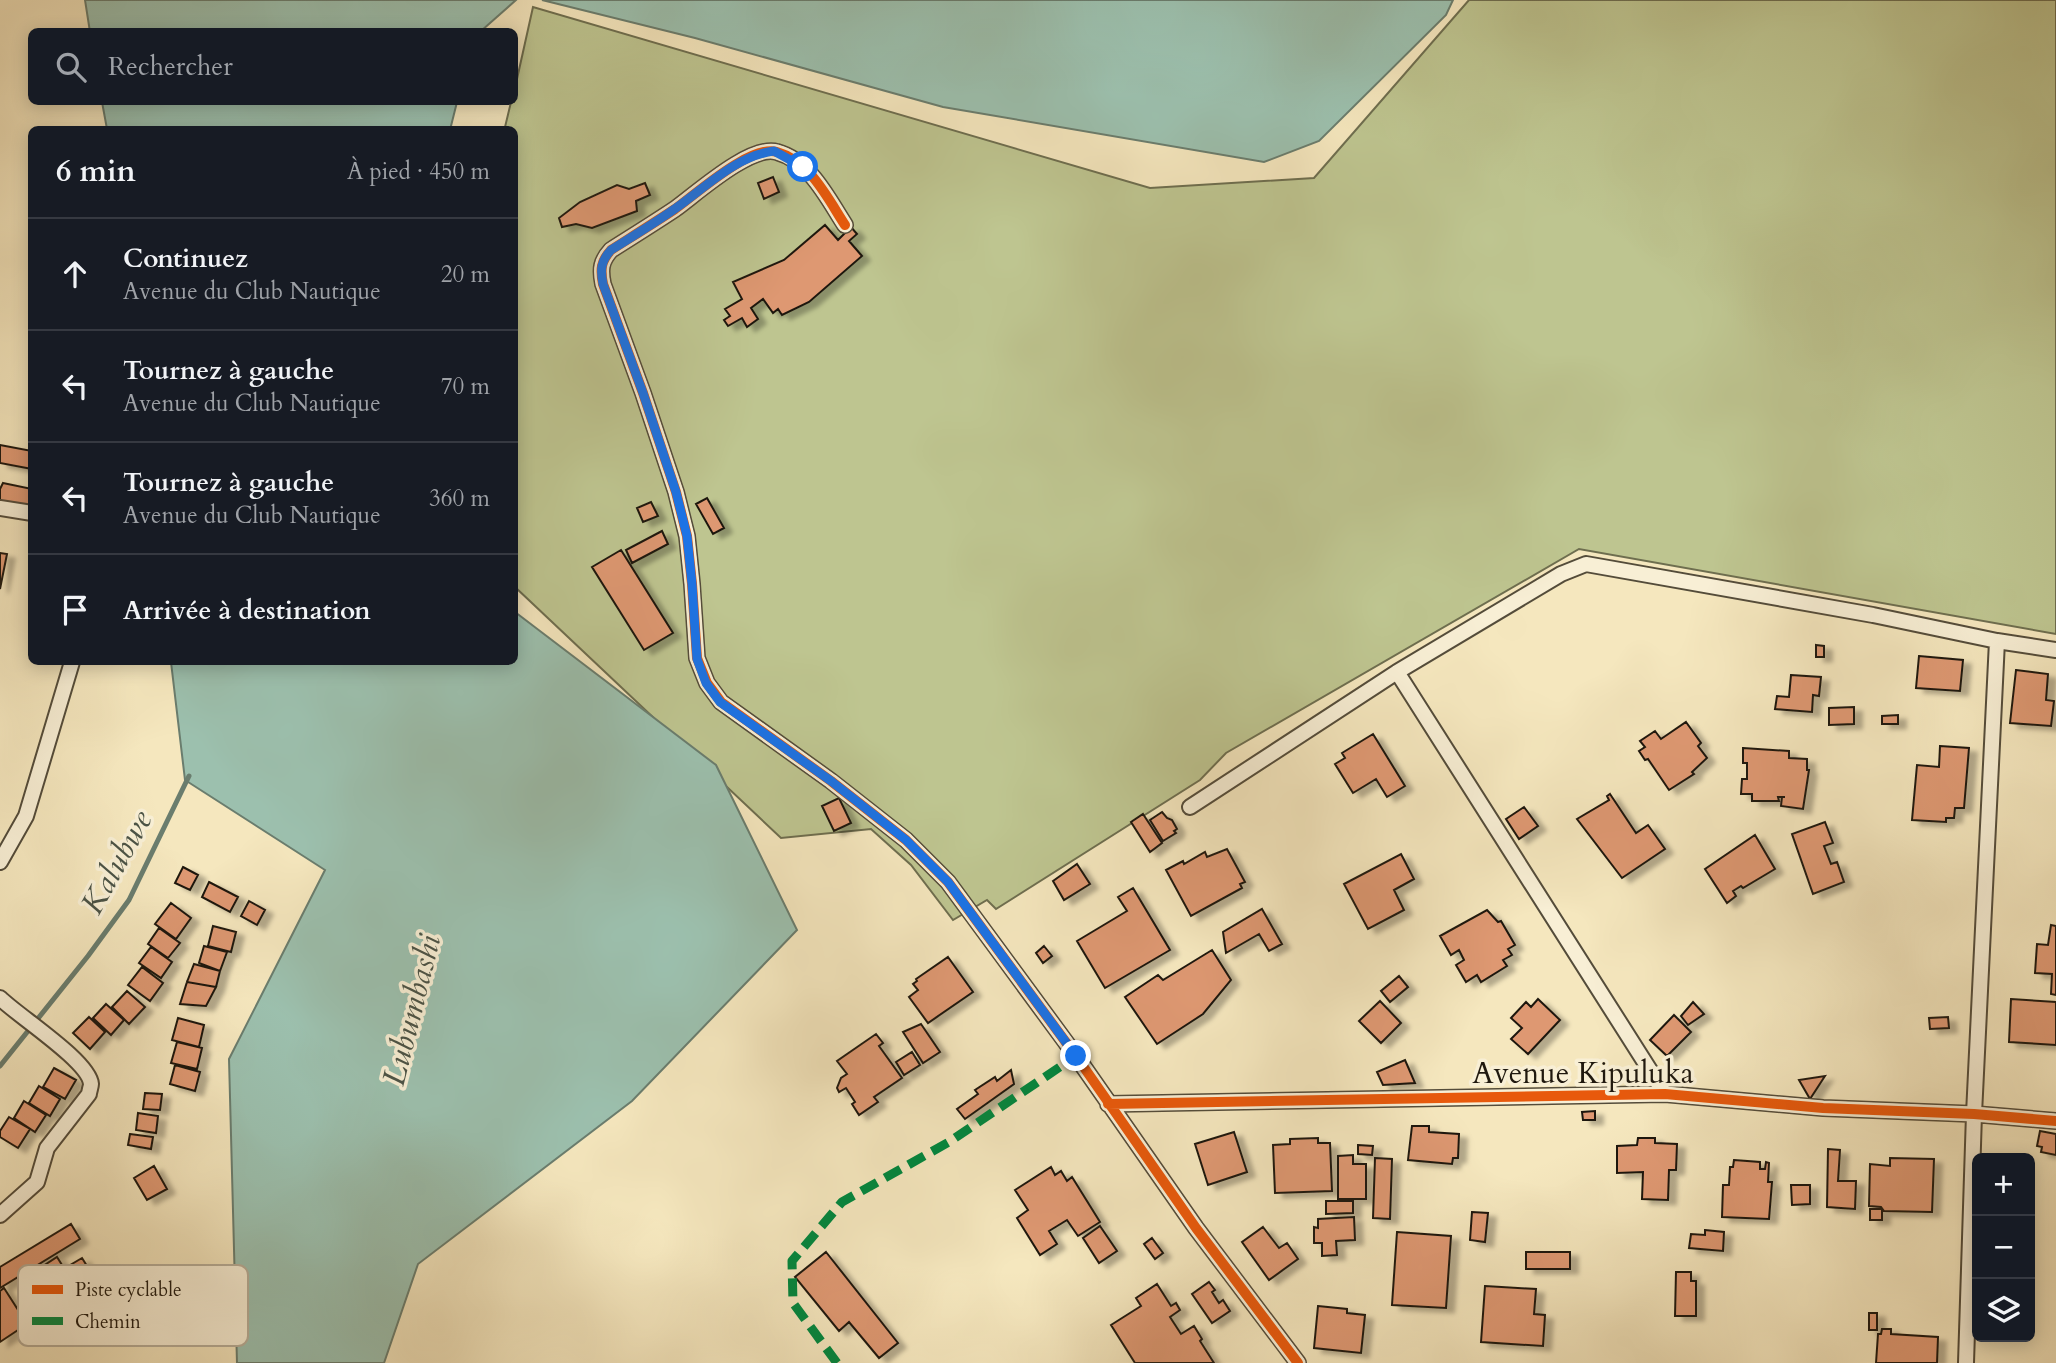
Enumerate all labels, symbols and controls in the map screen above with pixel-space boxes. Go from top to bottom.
search box [28,28,518,105]
icon: search [52,48,90,86]
text: Rechercher [108,49,233,84]
text: 6 min [56,151,136,192]
route start [787,151,818,182]
text: À pied · 450 m [347,156,490,187]
text: Continuez [123,241,248,276]
icon: ahead [56,255,94,293]
text: 20 m [441,259,490,290]
text: Avenue du Club Nautique [123,276,381,307]
text: Tournez à gauche [123,353,334,388]
icon: left [56,367,94,405]
text: 70 m [441,371,490,402]
text: Avenue du Club Nautique [123,388,381,419]
text: Tournez à gauche [123,465,334,500]
icon: left [56,479,94,517]
text: 360 m [429,483,490,514]
text: Avenue du Club Nautique [123,500,381,531]
icon: arrive [56,591,94,629]
text: Arrivée à destination [123,593,371,628]
water label: Kalubwe [70,802,164,922]
water label: Lubumbashi [372,930,452,1091]
route end [1060,1040,1091,1071]
street label: Avenue Kipuluka [1472,1053,1694,1094]
map controls [1972,1153,2035,1342]
button: + [1972,1153,2035,1216]
button: − [1972,1216,2035,1279]
legend [18,1265,248,1346]
text: Piste cyclable [75,1277,182,1303]
button: layers [1972,1279,2035,1342]
text: Chemin [75,1309,141,1335]

